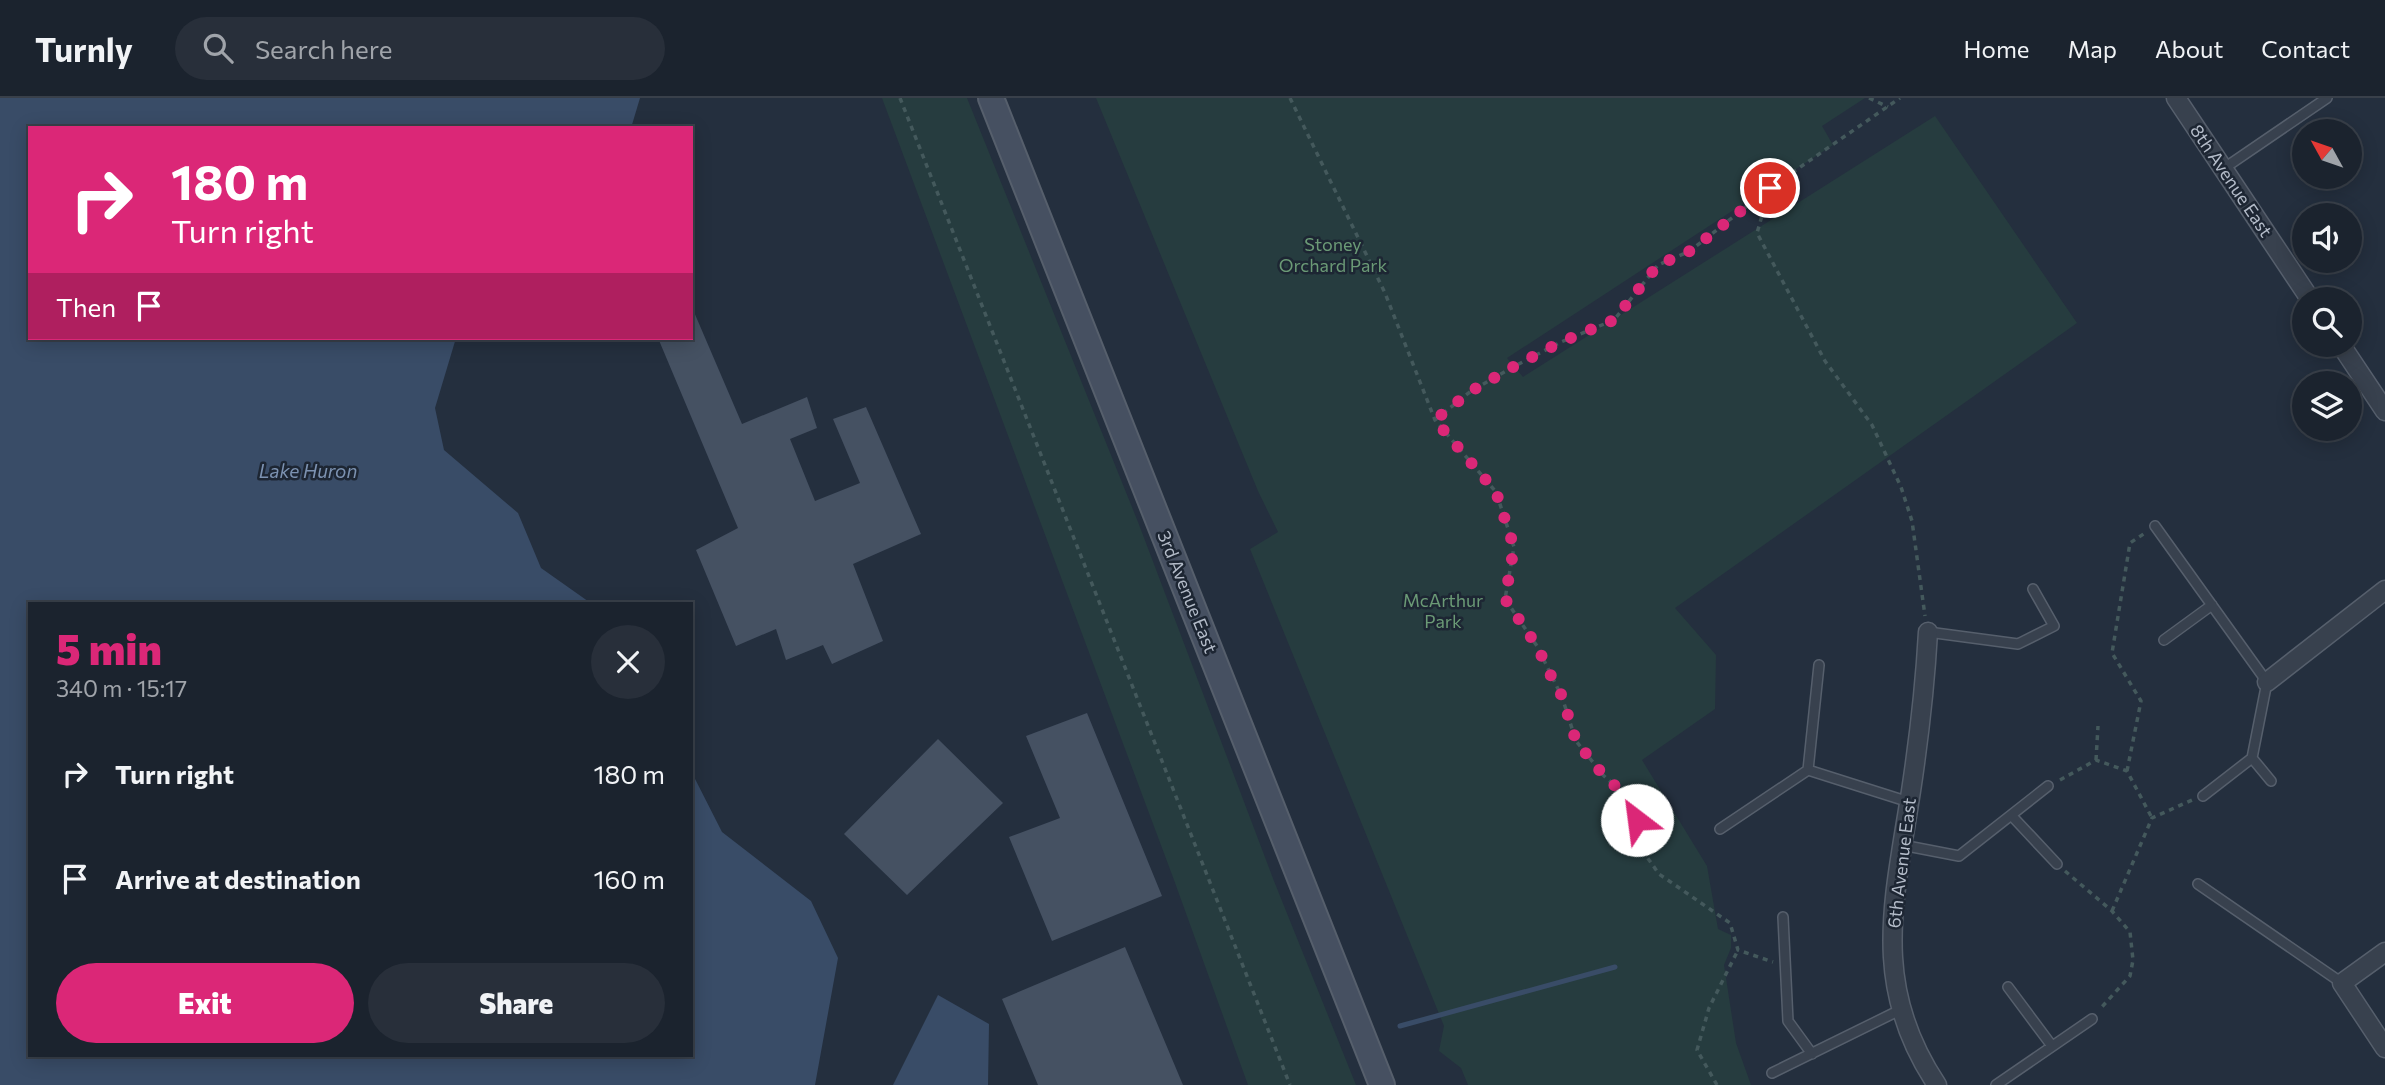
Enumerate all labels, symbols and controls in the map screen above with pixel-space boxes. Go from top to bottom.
search box [175,17,665,80]
text: Turnly [35,28,133,69]
icon: search [199,29,237,67]
text: Search here [255,33,392,64]
text: Home [1964,34,2030,63]
text: Map [2068,34,2117,63]
text: About [2155,34,2223,63]
text: Contact [2261,34,2350,63]
north arrow [2292,119,2362,189]
map controls [2292,119,2362,441]
street label: 8th Avenue East [2186,120,2278,241]
text: 180 m [171,150,308,210]
icon: right [56,154,147,245]
pin [1740,158,1800,218]
icon: arrive [1751,169,1789,207]
button: sound [2292,203,2362,273]
text: Turn right [171,210,314,250]
park label: Stoney Orchard Park [1279,233,1388,276]
icon: arrive [130,287,168,325]
button: search [2292,287,2362,357]
text: Then [56,291,116,322]
button: layers [2292,371,2362,441]
water label: Lake Huron [259,459,357,482]
street label: 3rd Avenue East [1153,527,1222,656]
park label: McArthur Park [1403,589,1483,632]
text: 5 min [56,622,162,674]
button: close [591,625,665,699]
text: 340 m · 15:17 [56,674,187,702]
icon: right [56,755,94,793]
text: Turn right [115,758,234,789]
text: 180 m [593,758,665,789]
position arrow [1600,783,1674,857]
street label: 6th Avenue East [1882,796,1920,929]
icon: arrive [56,860,94,898]
text: Arrive at destination [115,863,361,894]
text: 160 m [593,863,665,894]
button: Exit [56,963,354,1043]
button: Share [368,963,665,1043]

